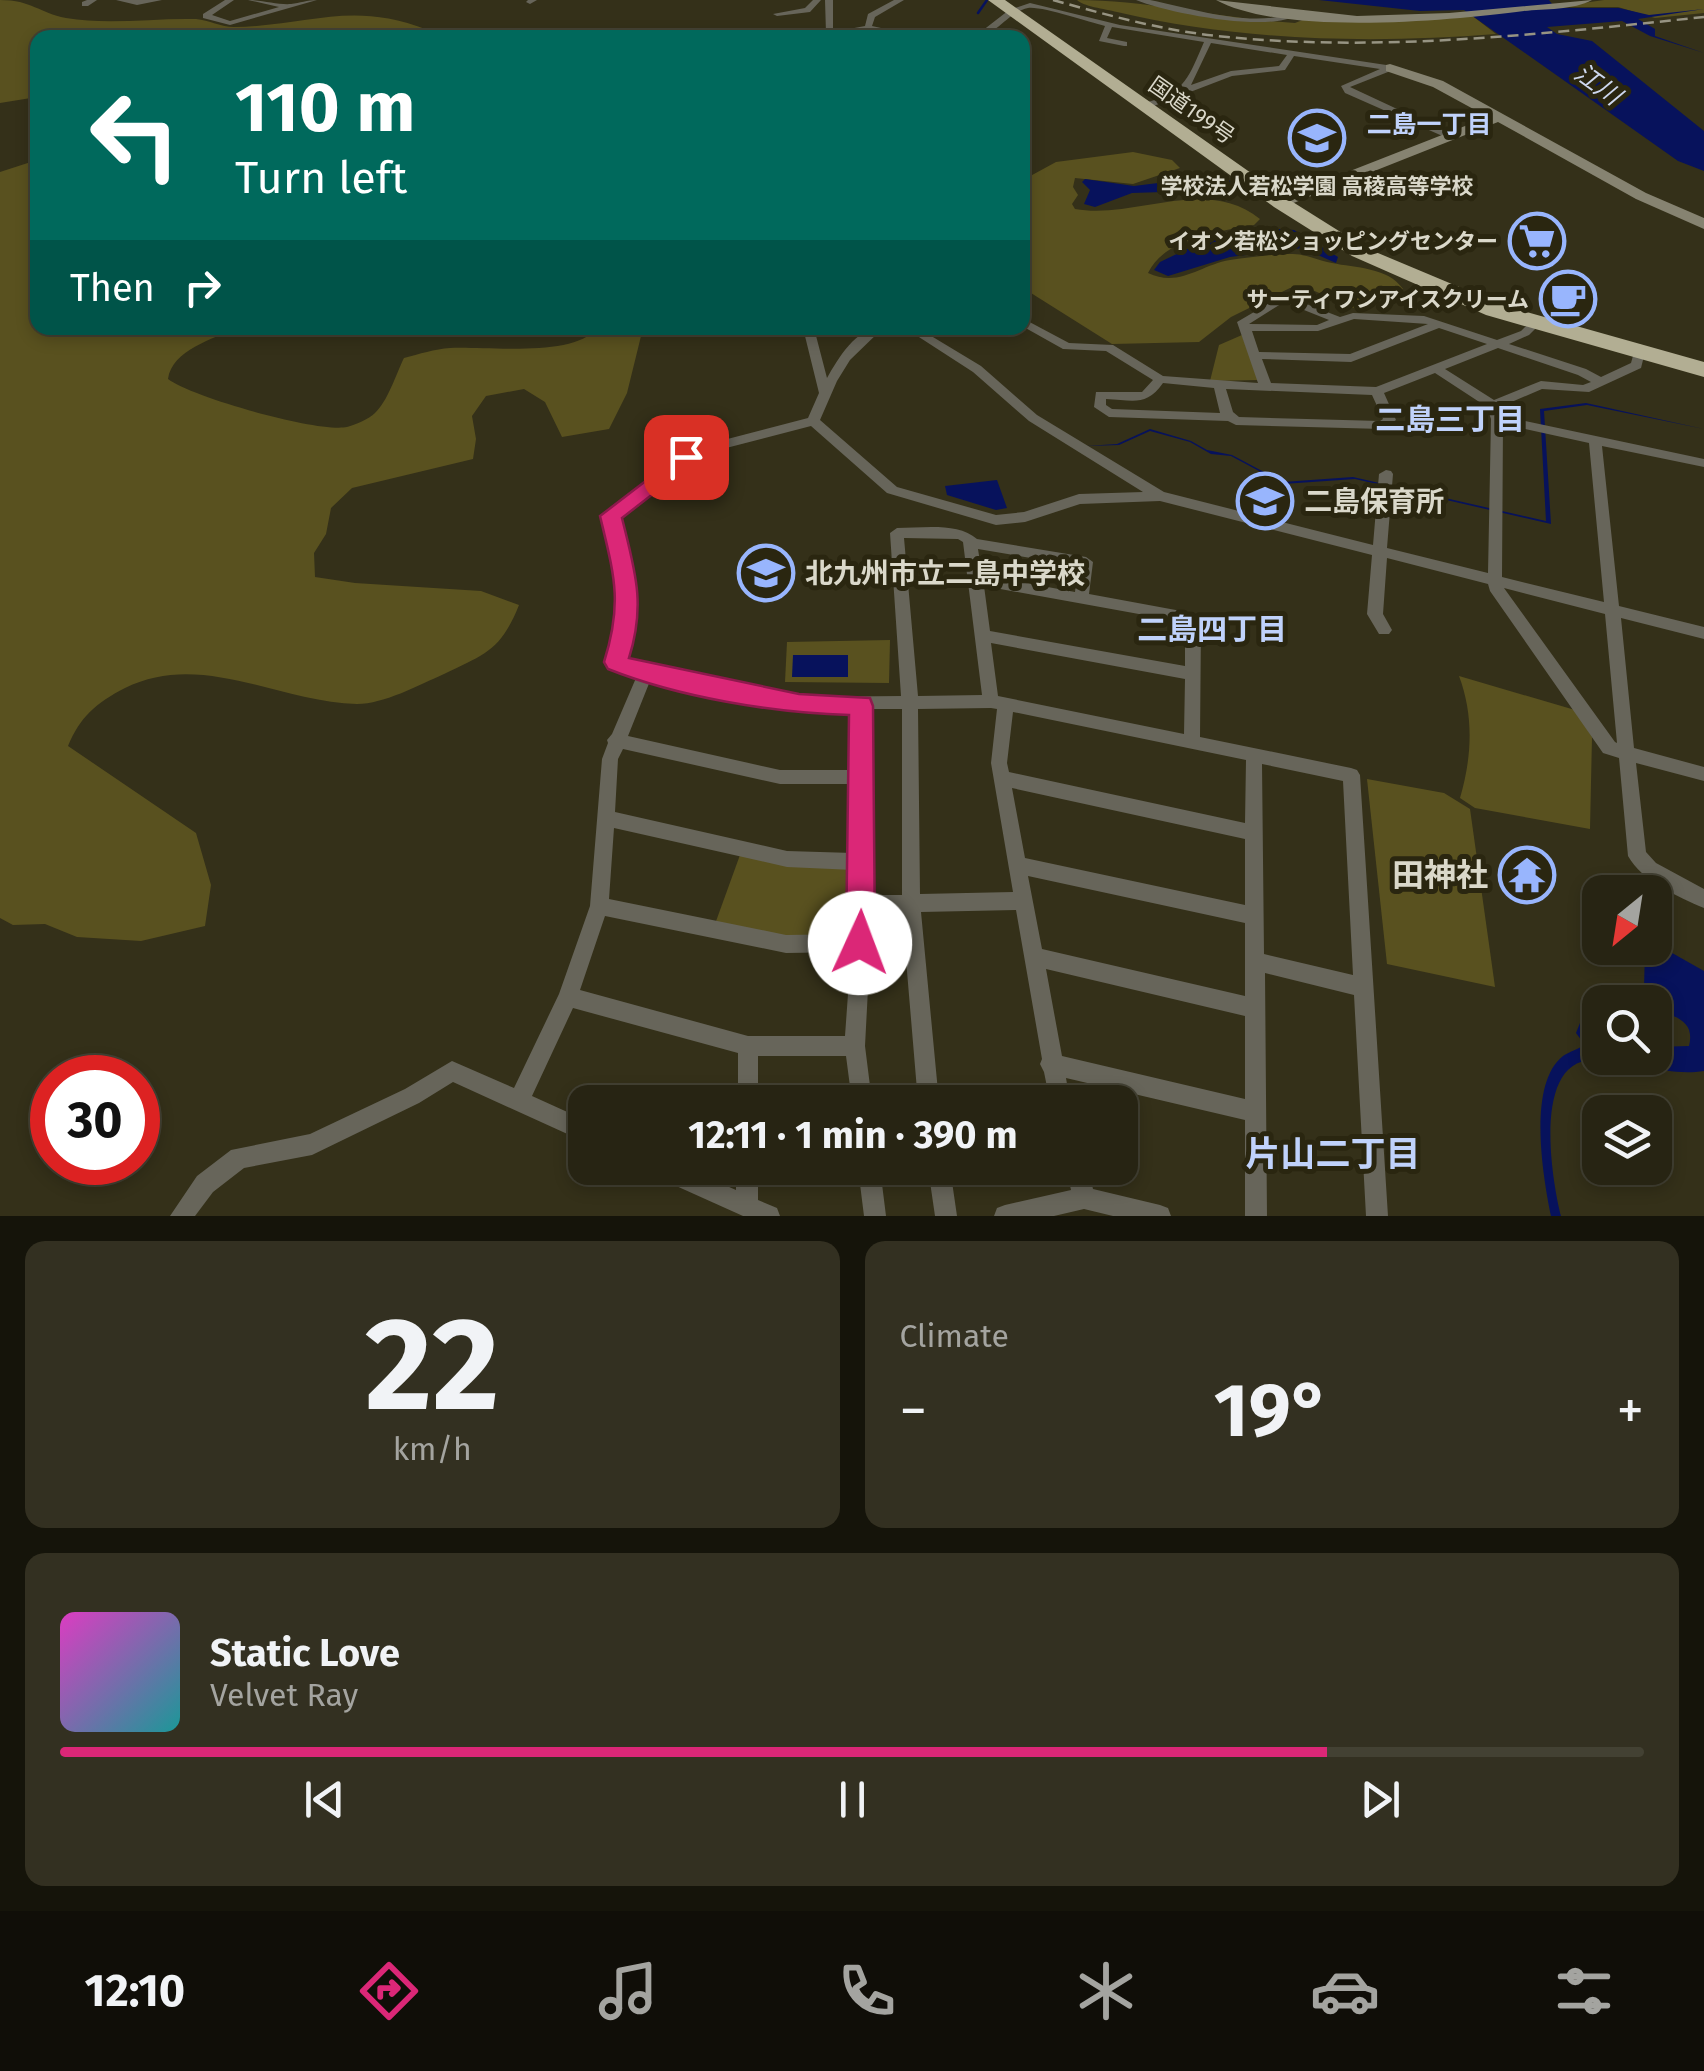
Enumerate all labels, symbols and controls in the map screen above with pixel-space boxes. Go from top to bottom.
water label: 江川 [1568,58,1629,113]
text: 110 m [235,66,415,150]
icon: left [70,70,200,200]
street label: 国道199号 [1144,71,1240,150]
school or university icon: 学校法人若松学園 高稜高等学校 [1287,108,1347,168]
district label: 二島一丁目 [1366,110,1492,140]
text: Turn left [235,151,407,205]
place label: 学校法人若松学園 高稜高等学校 [1160,173,1474,200]
supermarket icon: イオン若松ショッピングセンター [1507,211,1567,271]
place label: イオン若松ショッピングセンター [1168,228,1498,255]
icon: right [175,260,230,315]
text: Then [70,265,155,311]
cafe icon: サーティワンアイスクリーム [1538,269,1598,329]
place label: サーティワンアイスクリーム [1247,286,1529,313]
district label: 二島三丁目 [1375,402,1525,438]
pin [644,415,729,500]
icon: arrive [659,430,714,485]
school or university icon: 二島保育所 [1235,471,1295,531]
place label: 二島保育所 [1304,485,1444,518]
school or university icon: 北九州市立二島中学校 [736,543,796,603]
place label: 北九州市立二島中学校 [805,557,1085,590]
district label: 二島四丁目 [1137,612,1287,648]
temple icon: 田神社 [1497,845,1557,905]
place label: 田神社 [1392,856,1488,894]
north arrow [1582,875,1672,965]
map controls [1582,875,1672,1185]
position arrow [808,891,912,995]
button: search [1582,985,1672,1075]
speed limit sign: 30 [30,1055,160,1185]
button: layers [1582,1095,1672,1185]
text: 12:11 · 1 min · 390 m [688,1112,1018,1158]
district label: 片山二丁目 [1245,1133,1421,1175]
text: 22 [365,1287,499,1443]
text: Climate [900,1317,1009,1355]
text: 19° [1214,1366,1330,1456]
text: − [900,1378,927,1444]
text: + [1617,1378,1644,1444]
text: km/h [393,1430,472,1468]
text: Static Love [210,1630,400,1676]
text: Velvet Ray [210,1676,358,1714]
icon: previous [297,1772,352,1827]
icon: pause [825,1772,880,1827]
icon: next [1353,1772,1408,1827]
icon: directions [354,1956,424,2026]
icon: music [593,1956,663,2026]
icon: phone [832,1956,902,2026]
icon: climate [1071,1956,1141,2026]
icon: car [1310,1956,1380,2026]
icon: filters [1549,1956,1619,2026]
text: 12:10 [85,1964,185,2018]

